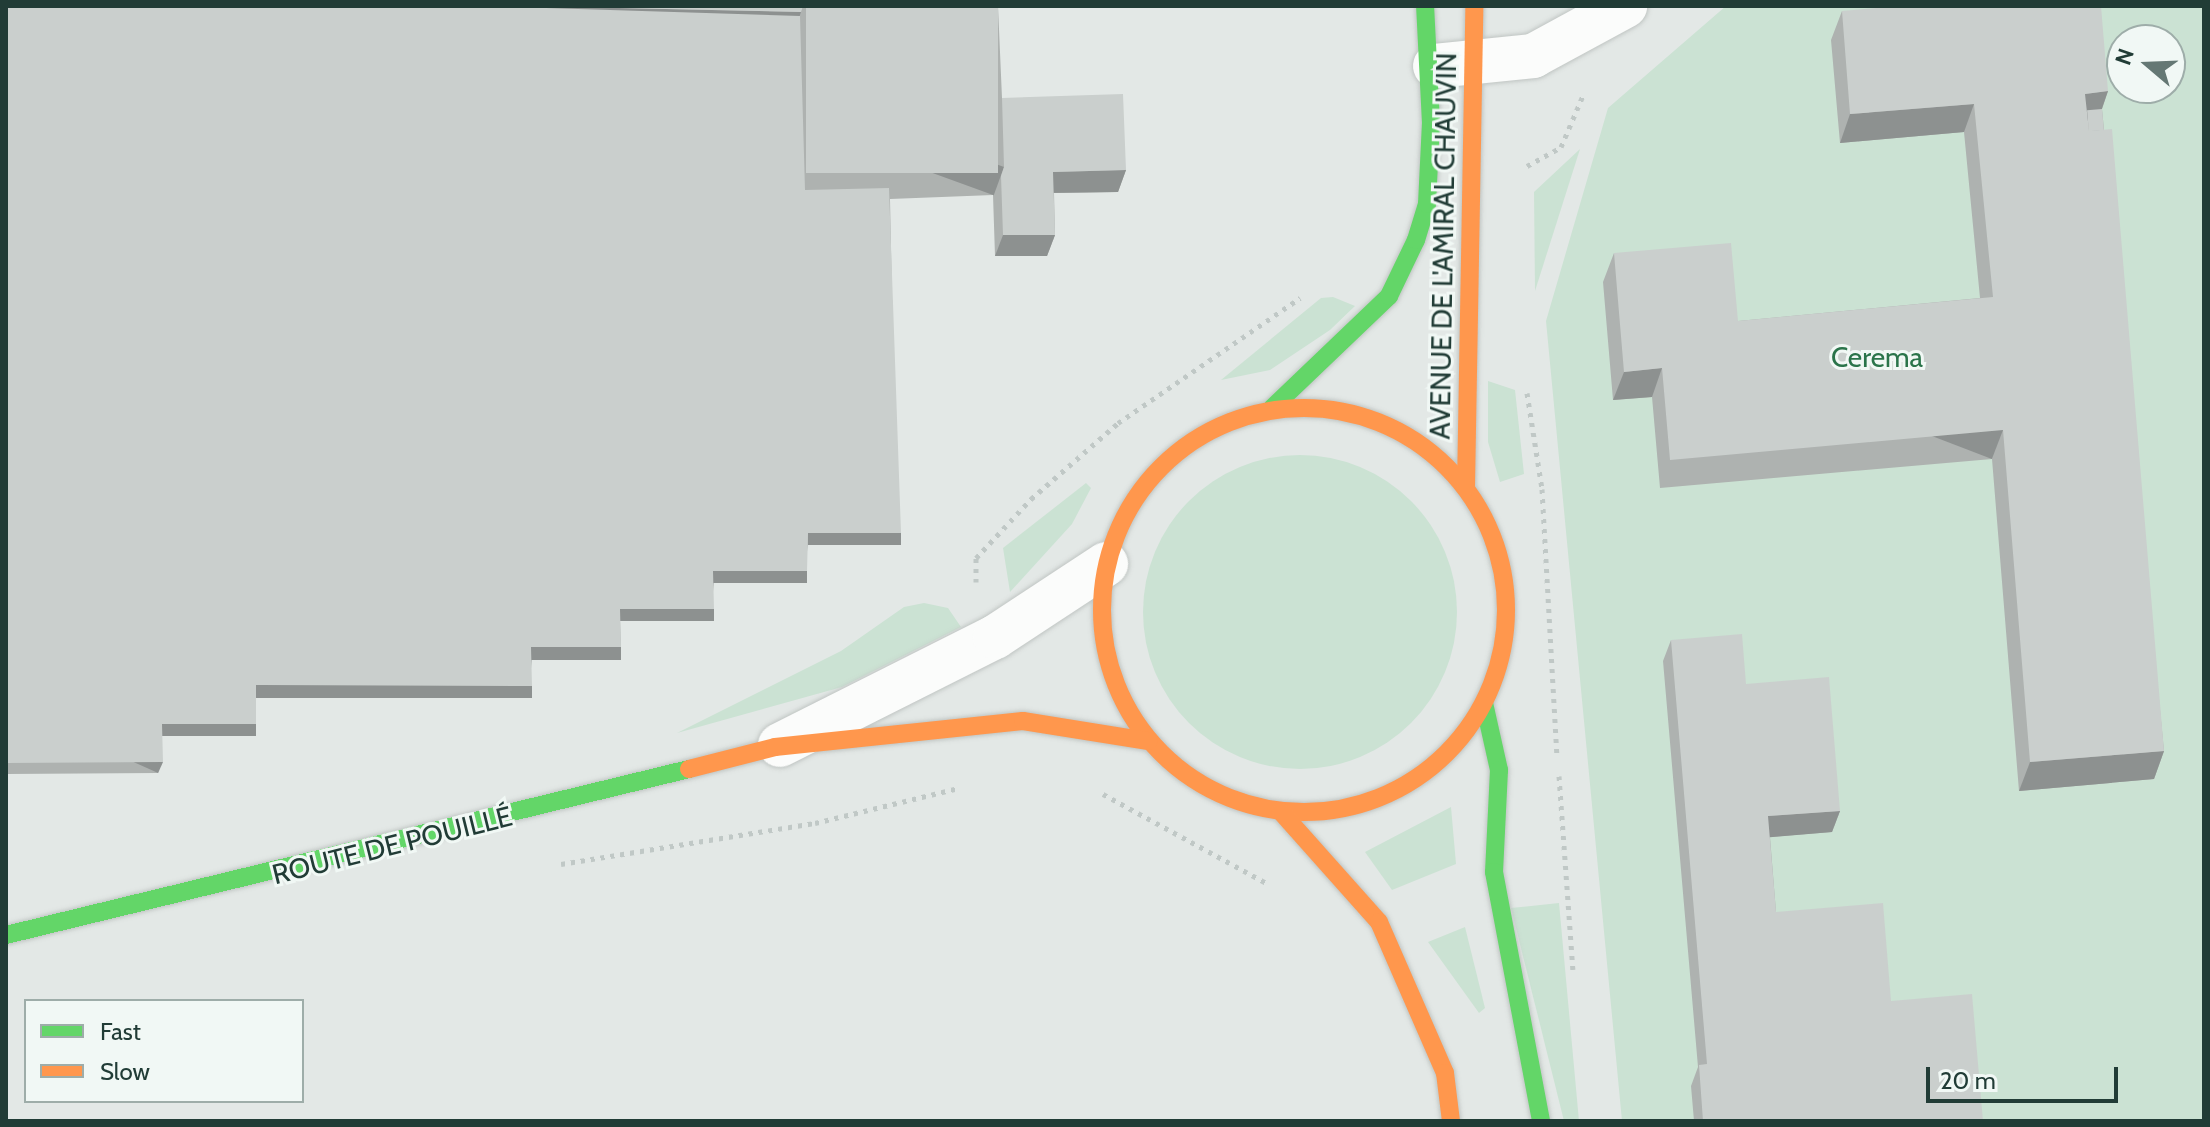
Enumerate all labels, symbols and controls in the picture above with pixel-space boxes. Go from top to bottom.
north arrow [2106,24,2186,104]
text: N [2109,45,2140,68]
street label: AVENUE DE L'AMIRAL CHAUVIN [1423,52,1463,440]
park label: Cerema [1831,340,1923,374]
street label: ROUTE DE POUILLÉ [269,799,515,891]
legend [24,999,304,1103]
text: Fast [100,1017,141,1046]
scale bar [1930,1051,2122,1101]
text: Slow [100,1057,150,1086]
text: 20 m [1940,1066,1996,1095]

